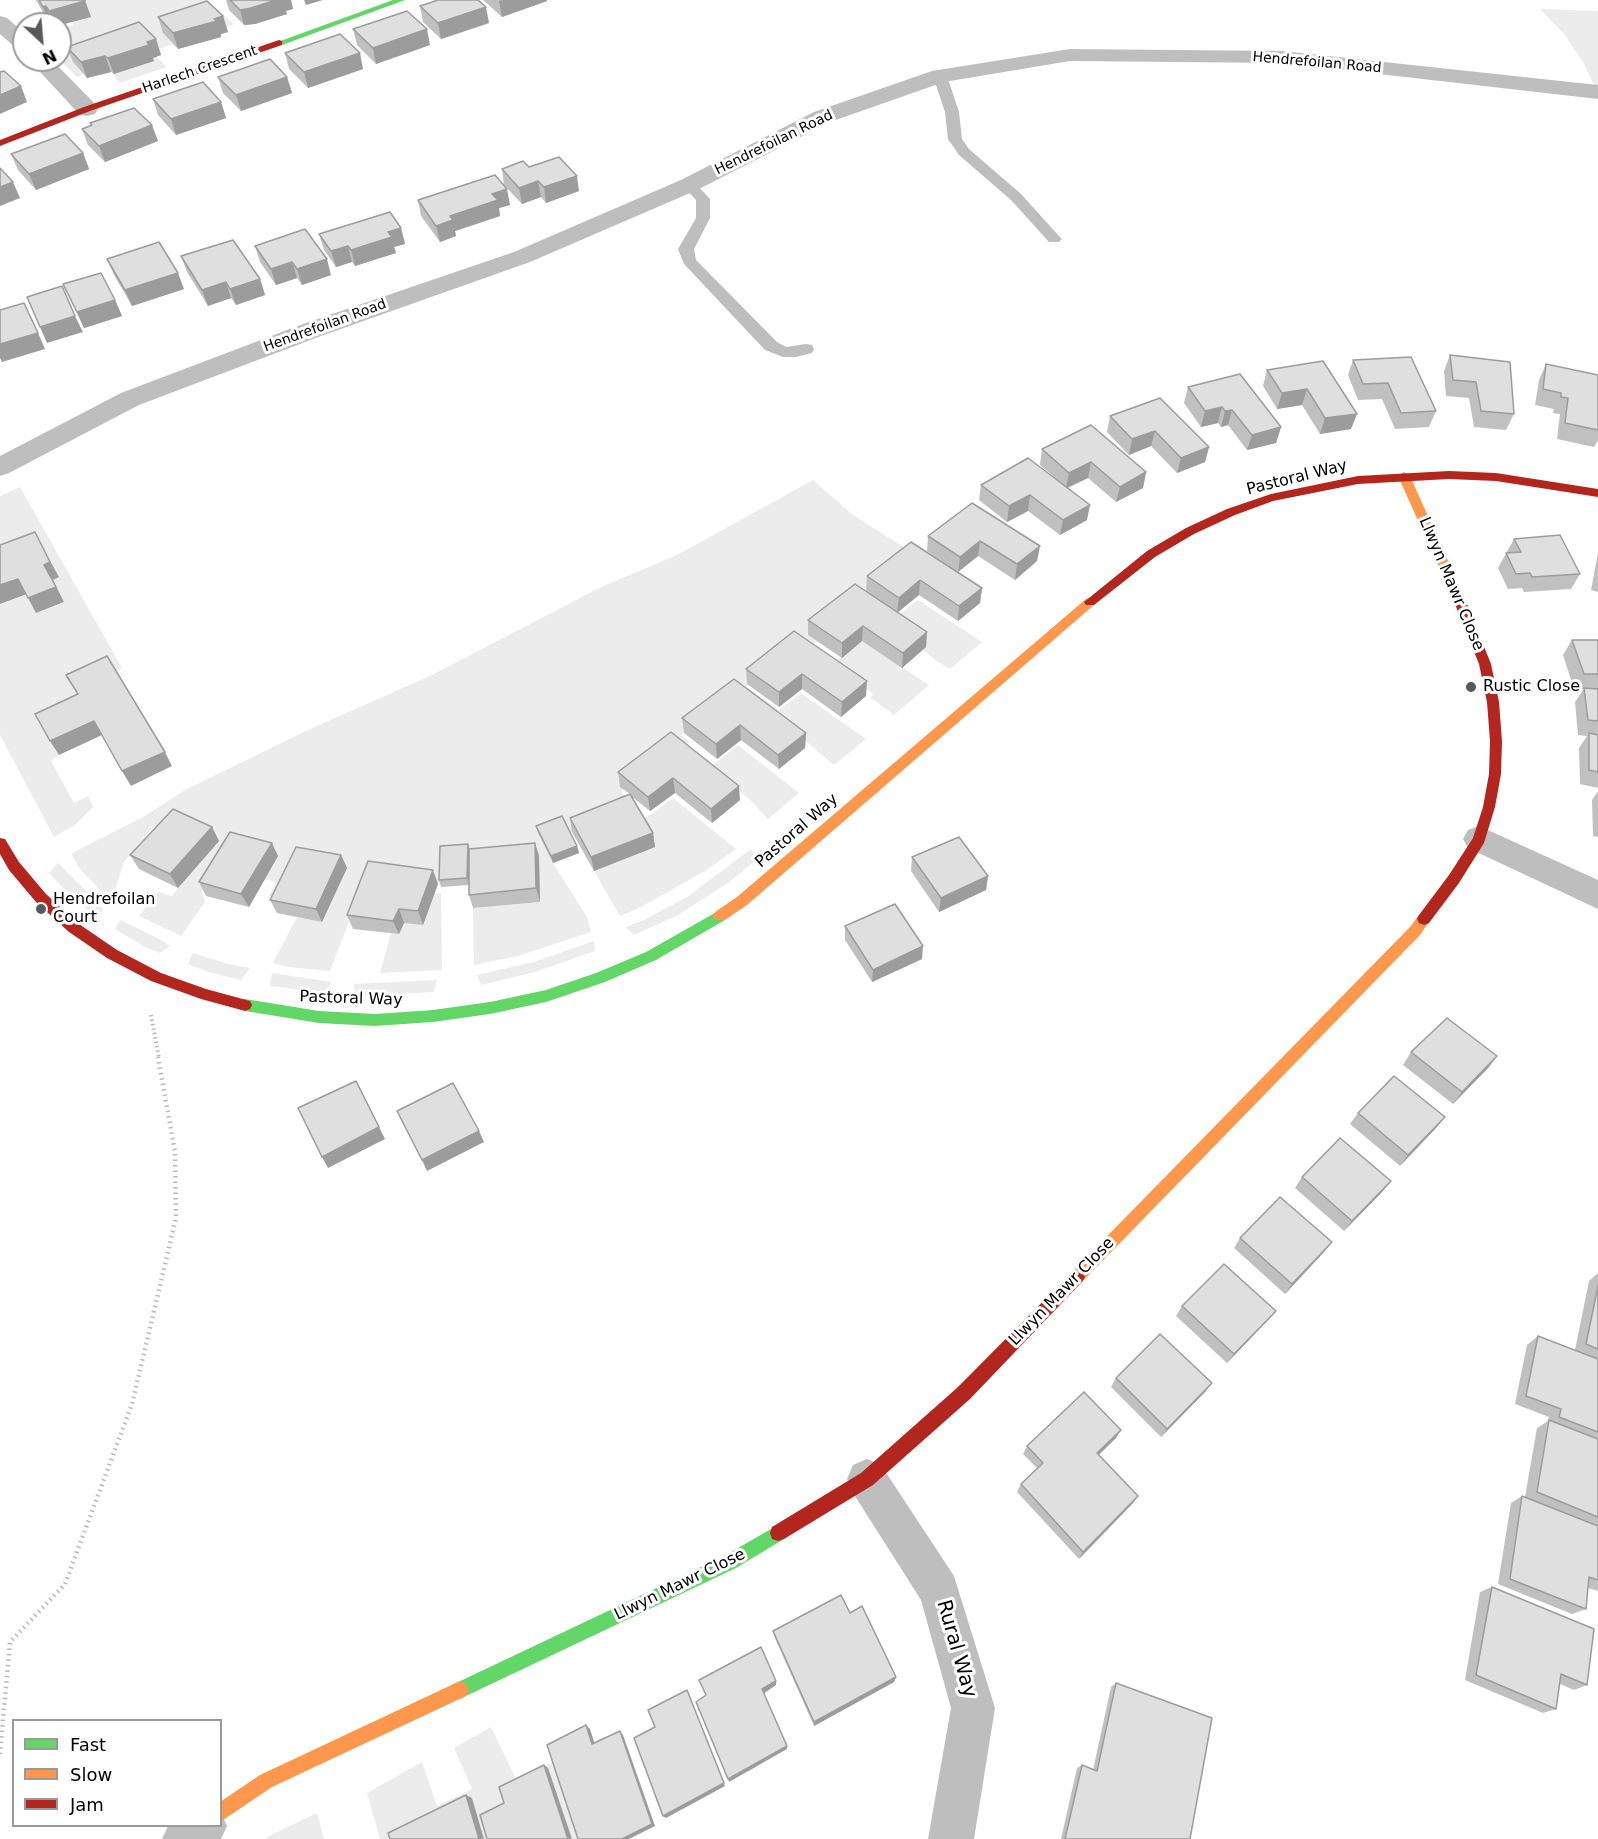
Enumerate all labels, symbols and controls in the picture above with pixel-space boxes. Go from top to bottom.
north arrow [12,12,72,72]
street label: Harlech Crescent [140,42,260,98]
text: N [39,45,59,68]
street label: Hendrefoilan Road [1252,49,1382,77]
street label: Hendrefoilan Road [712,107,836,179]
street label: Hendrefoilan Road [261,296,389,356]
street label: Pastoral Way [1245,456,1349,500]
street label: Llwyn Mawr Close [1414,514,1488,654]
place label: Rustic Close [1483,677,1580,697]
marker: Rustic Close [1464,680,1478,694]
street label: Pastoral Way [752,790,842,872]
place label: Hendrefoilan Court [53,890,156,928]
marker: Hendrefoilan Court [34,902,48,916]
street label: Pastoral Way [299,988,403,1010]
street label: Llwyn Mawr Close [1005,1234,1119,1350]
street label: Llwyn Mawr Close [611,1545,749,1625]
street label: Rural Way [931,1597,981,1701]
legend [12,1719,222,1827]
text: Fast [70,1734,106,1755]
text: Slow [70,1764,112,1785]
text: Jam [70,1794,104,1815]

